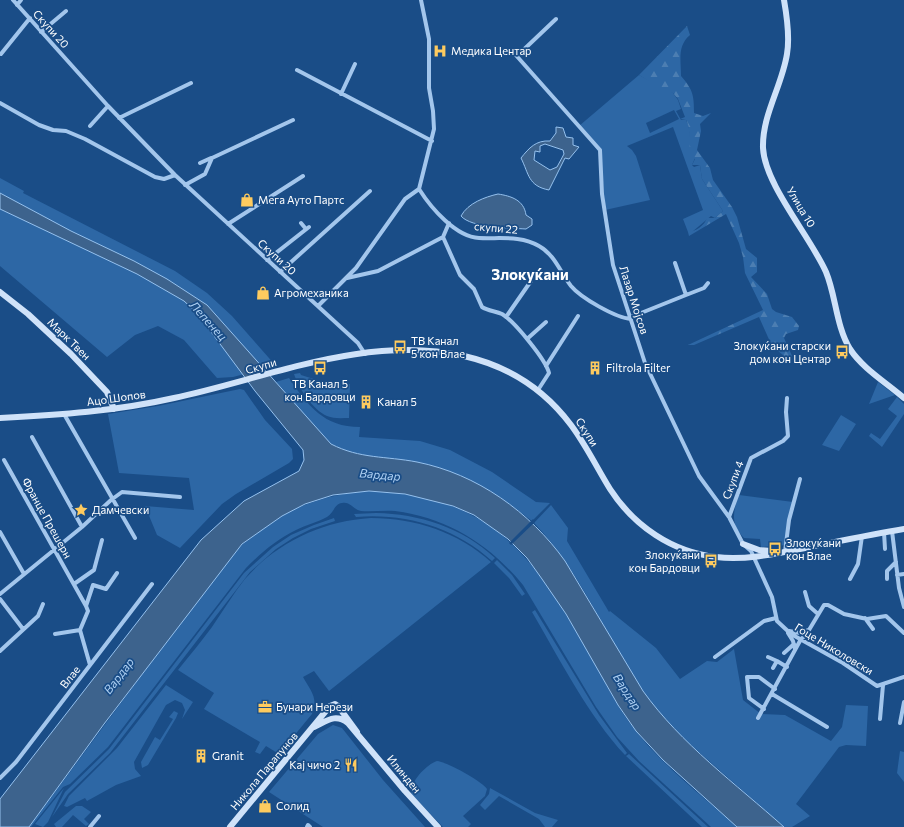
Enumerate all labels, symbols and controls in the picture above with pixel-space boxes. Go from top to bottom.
street label: Скупи 20 [31,7,72,50]
hospital icon: Медика Центар [432,43,448,59]
place label: Медика Центар [451,44,532,57]
street label: Улица 10 [784,184,819,229]
shop icon: Мега Ауто Партс [239,192,255,208]
place label: Мега Ауто Партс [258,193,344,206]
street label: скупи 22 [474,219,518,236]
street label: Скупи 20 [256,236,299,277]
street label: Лазар Мојсов [617,264,652,336]
district label: Злокуќани [491,265,569,283]
shop icon: Агромеханика [255,285,271,301]
place label: Агромеханика [274,286,349,299]
water label: Лепенец [187,297,230,343]
street label: Марк Твен [45,315,93,362]
place label: ТВ Канал 5 кон Влае [411,334,465,360]
bus stop icon: ТВ Канал 5 кон Влае [392,339,408,355]
place label: Злокуќани старски дом кон Центар [734,339,831,365]
bus stop icon: Злокуќани старски дом кон Центар [834,344,850,360]
street label: Скупи [244,355,278,376]
bus stop icon: ТВ Канал 5 кон Бардовци [312,360,328,376]
building icon: Filtrola Filter [587,360,603,376]
place label: Filtrola Filter [606,361,671,374]
place label: ТВ Канал 5 кон Бардовци [284,377,356,403]
street label: Ацо Шопов [86,387,146,408]
building icon: Канал 5 [358,394,374,410]
place label: Канал 5 [377,395,417,408]
street label: Скупи [573,415,601,449]
street label: Cкупи 4 [719,458,746,501]
water label: Вардар [359,465,401,483]
street label: Франце Прешерн [20,475,75,560]
place icon: Дамчевски [73,502,89,518]
place label: Дамчевски [92,503,149,516]
place label: Злокуќани кон Влае [786,536,841,562]
bus stop icon: Злокуќани кон Влае [767,541,783,557]
place label: Злокуќани кон Бардовци [629,548,700,574]
bus stop icon: Злокуќани кон Бардовци [703,553,719,569]
street label: Гоце Николовски [793,620,876,677]
water label: Вардар [100,655,136,696]
street label: Влае [57,663,83,691]
water label: Вардар [611,670,645,713]
office icon: Бунари Нерези [257,699,273,715]
place label: Бунари Нерези [276,700,353,713]
street label: Никола Парапунов [227,729,300,812]
building icon: Granit [193,748,209,764]
place label: Granit [212,749,244,762]
street label: Илинден [385,752,424,795]
restaurant icon: Кај чичо 2 [343,757,359,773]
place label: Кај чичо 2 [289,758,340,771]
shop icon: Солид [257,798,273,814]
place label: Солид [276,799,310,812]

